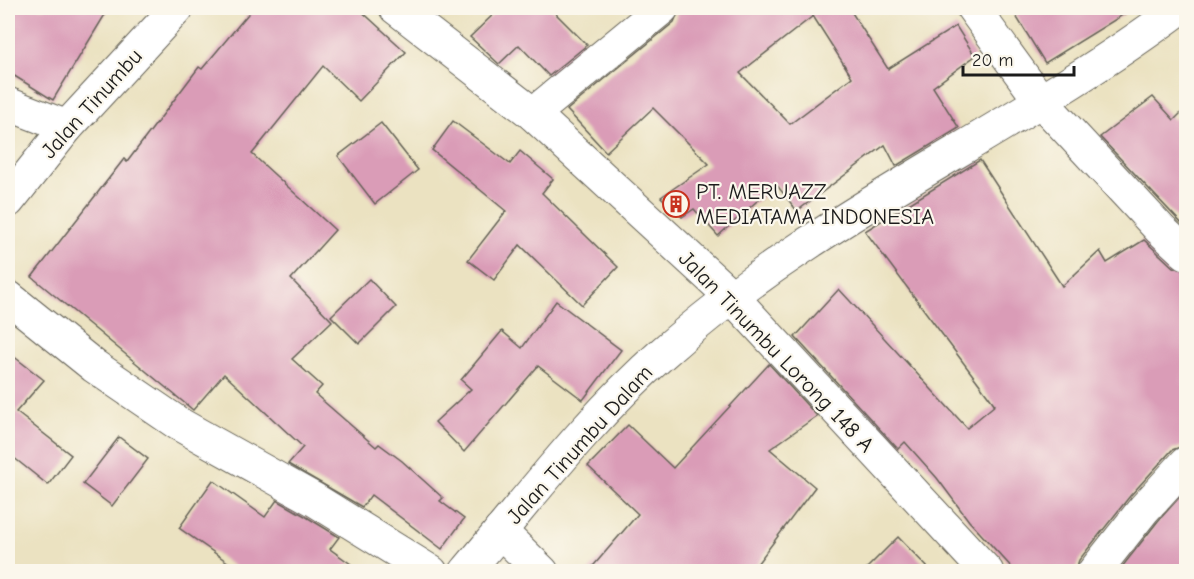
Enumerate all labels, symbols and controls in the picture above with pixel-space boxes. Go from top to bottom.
scale bar [963,39,1074,77]
street label: Jalan Tinumbu [36,44,148,164]
text: 20 m [972,50,1013,71]
place label: PT. MERUAZZ MEDIATAMA INDONESIA [696,179,934,230]
building icon: PT. MERUAZZ MEDIATAMA INDONESIA [661,189,691,219]
street label: Jalan Tinumbu Lorong 148 A [673,246,879,458]
street label: Jalan Tinumbu Dalam [501,360,658,530]

